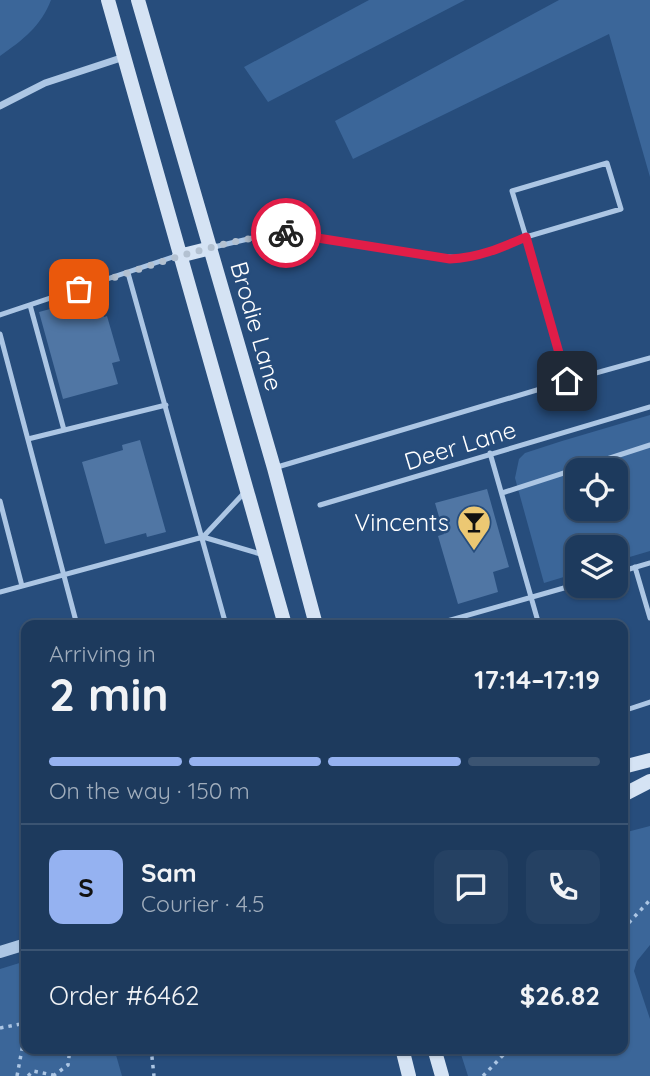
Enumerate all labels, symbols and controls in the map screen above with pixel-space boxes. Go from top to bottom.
courier [251,198,321,268]
icon: bike [267,214,305,252]
street label: Brodie Lane [224,258,290,394]
pin [49,259,109,319]
icon: bag [60,270,98,308]
pin [537,351,597,411]
icon: home [548,362,586,400]
street label: Deer Lane [401,414,519,476]
map controls [565,458,628,598]
button: locate [565,458,628,521]
bar icon: Vincents [455,503,493,552]
place label: Vincents [354,507,449,537]
button: layers [565,535,628,598]
text: Arriving in [49,639,156,668]
text: 17:14–17:19 [474,663,600,696]
text: 2 min [49,665,169,723]
text: On the way · 150 m [49,776,250,805]
button: chat [434,850,508,924]
button: phone [526,850,600,924]
text: Sam [141,856,197,889]
text: S [78,871,94,904]
text: Courier · 4.5 [141,889,265,918]
text: Order #6462 [49,979,199,1012]
text: $26.82 [520,979,600,1012]

